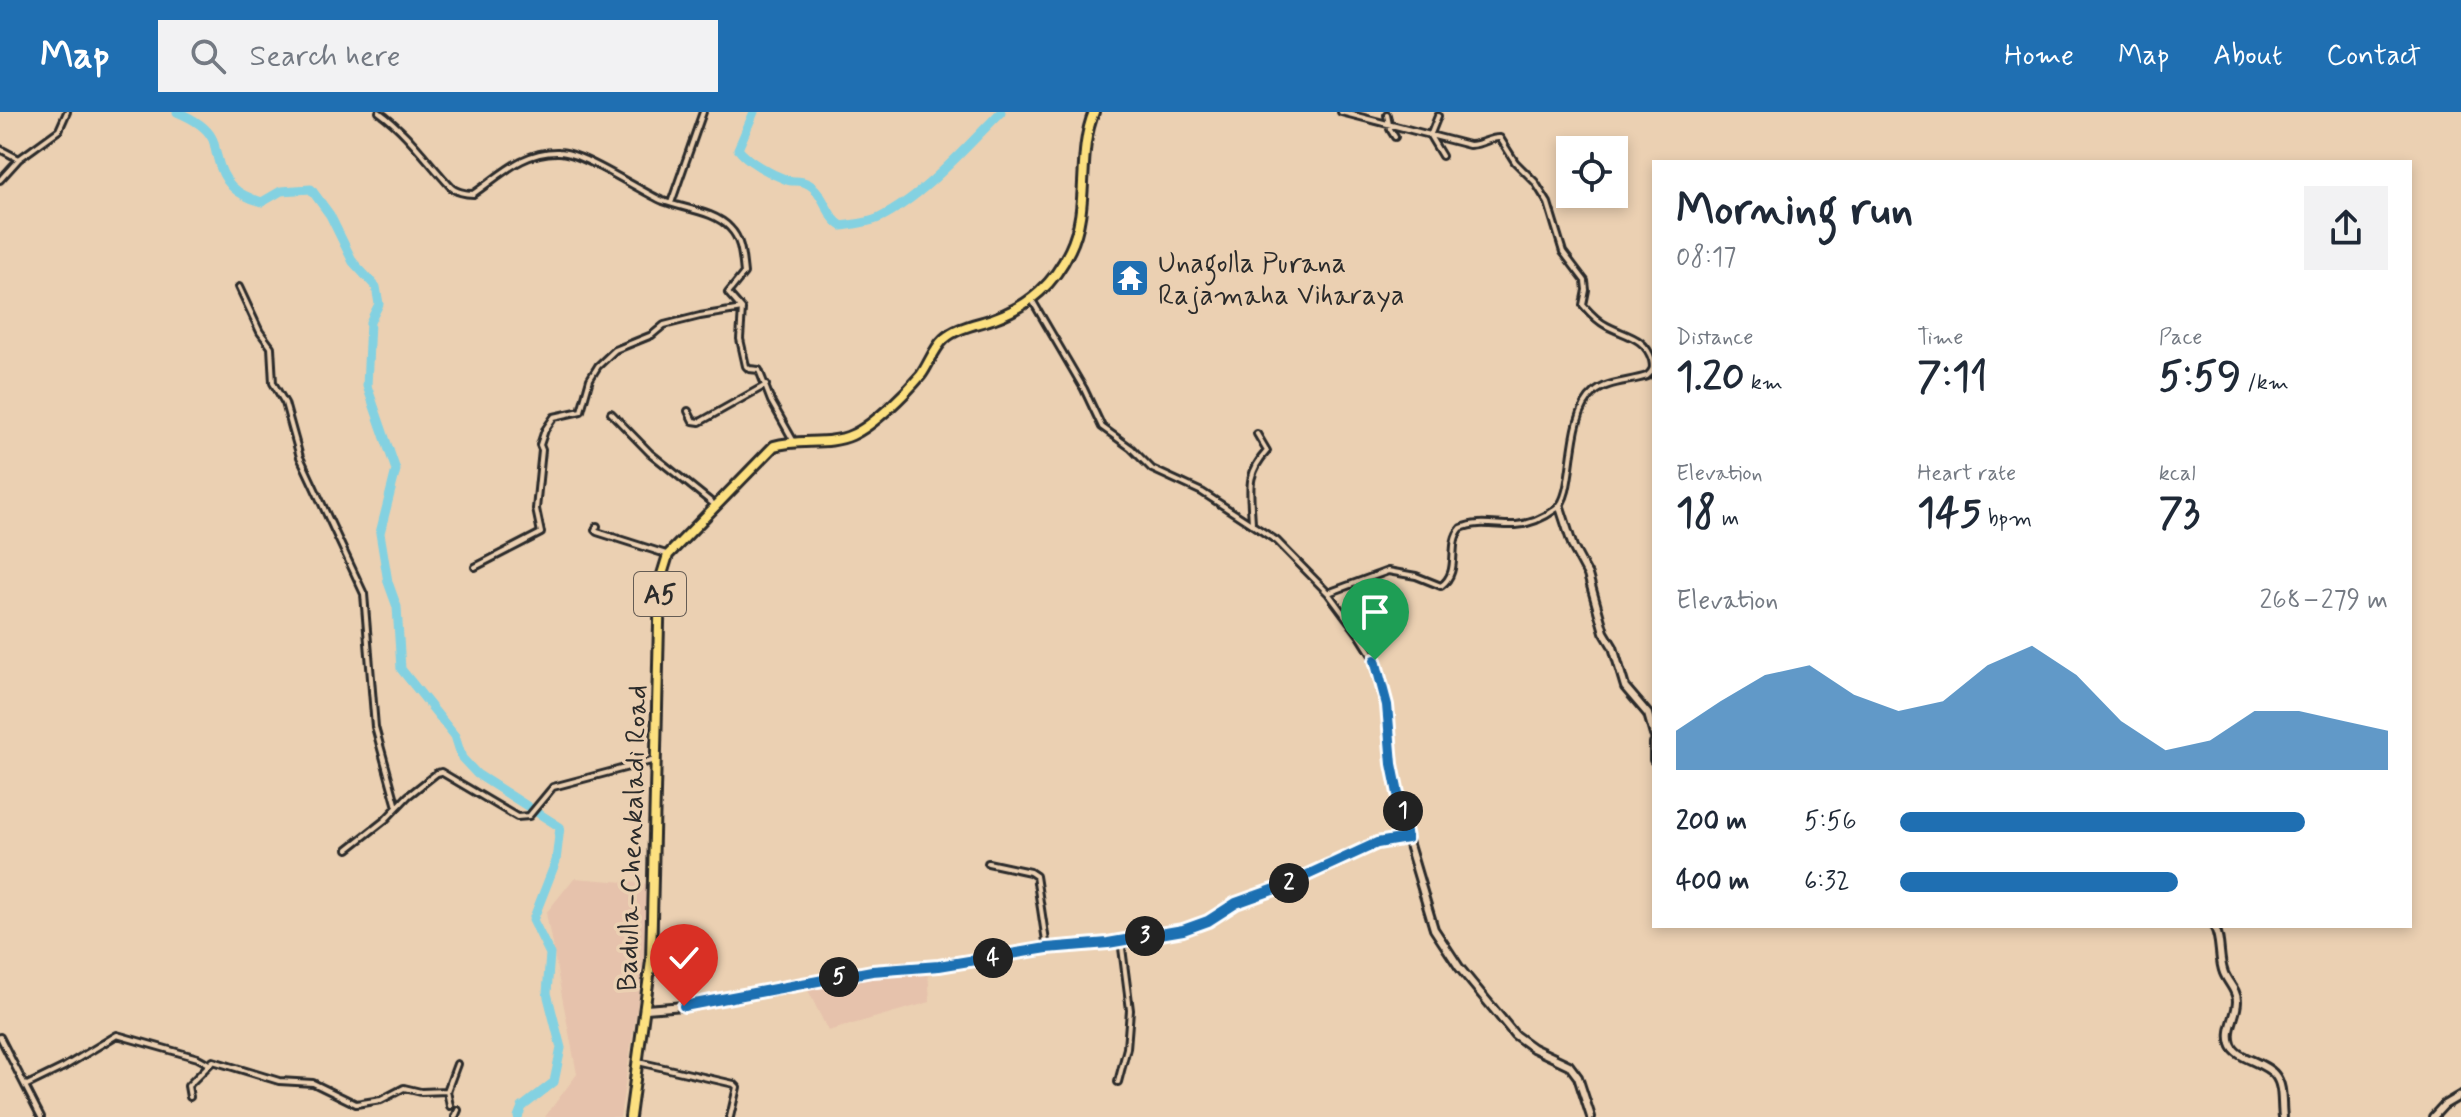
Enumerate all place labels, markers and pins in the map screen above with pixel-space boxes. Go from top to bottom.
place label: Unagolla Purana Rajamaha Viharaya [1158,246,1404,315]
temple icon: Unagolla Purana Rajamaha Viharaya [1109,257,1151,299]
pin [1341,578,1409,660]
pin: 1 [1383,791,1423,831]
pin: 2 [1269,863,1309,903]
pin: 3 [1125,916,1165,956]
pin [650,924,718,1006]
pin: 4 [973,938,1013,978]
pin: 5 [819,957,859,997]

